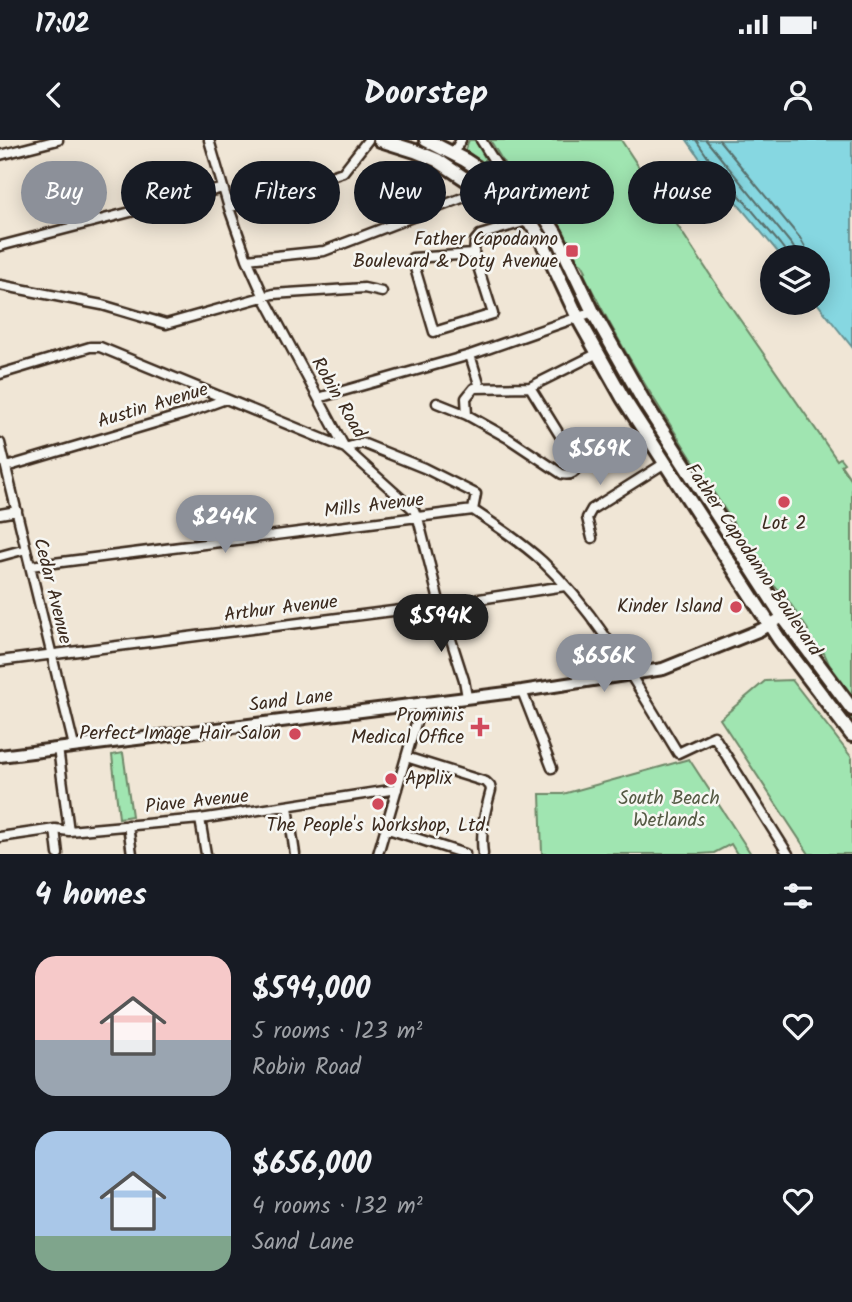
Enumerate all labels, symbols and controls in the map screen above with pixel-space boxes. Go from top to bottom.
text: 17:02 [35,4,90,46]
text: Doorstep [364,69,488,120]
icon: back [35,76,73,114]
icon: person [779,76,817,114]
chip: Buy [21,161,107,224]
chip: Rent [121,161,216,224]
chip: Filters [230,161,340,224]
chip: New [354,161,446,224]
chip: Apartment [460,161,614,224]
chip: House [628,161,736,224]
place label: Father Capodanno Boulevard & Doty Avenue [353,225,558,277]
marker: Father Capodanno Boulevard & Doty Avenue [564,243,580,259]
map controls [760,245,830,315]
button: layers [760,245,830,315]
street label: Robin Road [302,352,374,445]
street label: Austin Avenue [94,375,212,437]
pin: $569K [551,428,649,487]
text: $569K [568,432,632,468]
street label: Father Capodanno Boulevard [677,457,829,663]
street label: Mills Avenue [322,485,426,527]
marker: Lot 2 [776,494,792,510]
pin: $244K [176,496,274,555]
text: $244K [192,500,258,536]
place label: Lot 2 [762,509,807,539]
street label: Cedar Avenue [24,535,80,648]
street label: Arthur Avenue [222,587,340,631]
place label: Kinder Island [617,592,723,622]
pin: $594K [392,594,490,654]
text: $594K [409,599,473,635]
marker: Kinder Island [728,599,744,615]
pin: $656K [555,634,653,694]
text: $656K [572,639,636,675]
street label: Sand Lane [247,681,335,721]
place label: Prominis Medical Office [351,701,464,753]
marker: Prominis Medical Office [470,717,490,737]
place label: Perfect Image Hair Salon [79,719,281,749]
marker: Perfect Image Hair Salon [287,726,303,742]
place label: Applix [405,764,453,794]
marker: Applix [383,771,399,787]
street label: Piave Avenue [144,782,251,822]
park label: South Beach Wetlands [618,784,720,836]
marker: The People's Workshop, Ltd. [370,796,386,812]
place label: The People's Workshop, Ltd. [266,811,490,841]
text: 4 homes [35,872,147,920]
icon: filters [779,877,817,915]
text: $594,000 [252,966,371,1014]
icon: home [91,984,175,1068]
icon: heart [779,1007,817,1045]
text: 5 rooms · 123 m² [252,1014,422,1050]
text: Robin Road [252,1050,361,1086]
text: $656,000 [252,1141,372,1189]
icon: home [91,1159,175,1243]
icon: heart [779,1182,817,1220]
text: 4 rooms · 132 m² [252,1189,423,1225]
text: Sand Lane [252,1225,354,1261]

